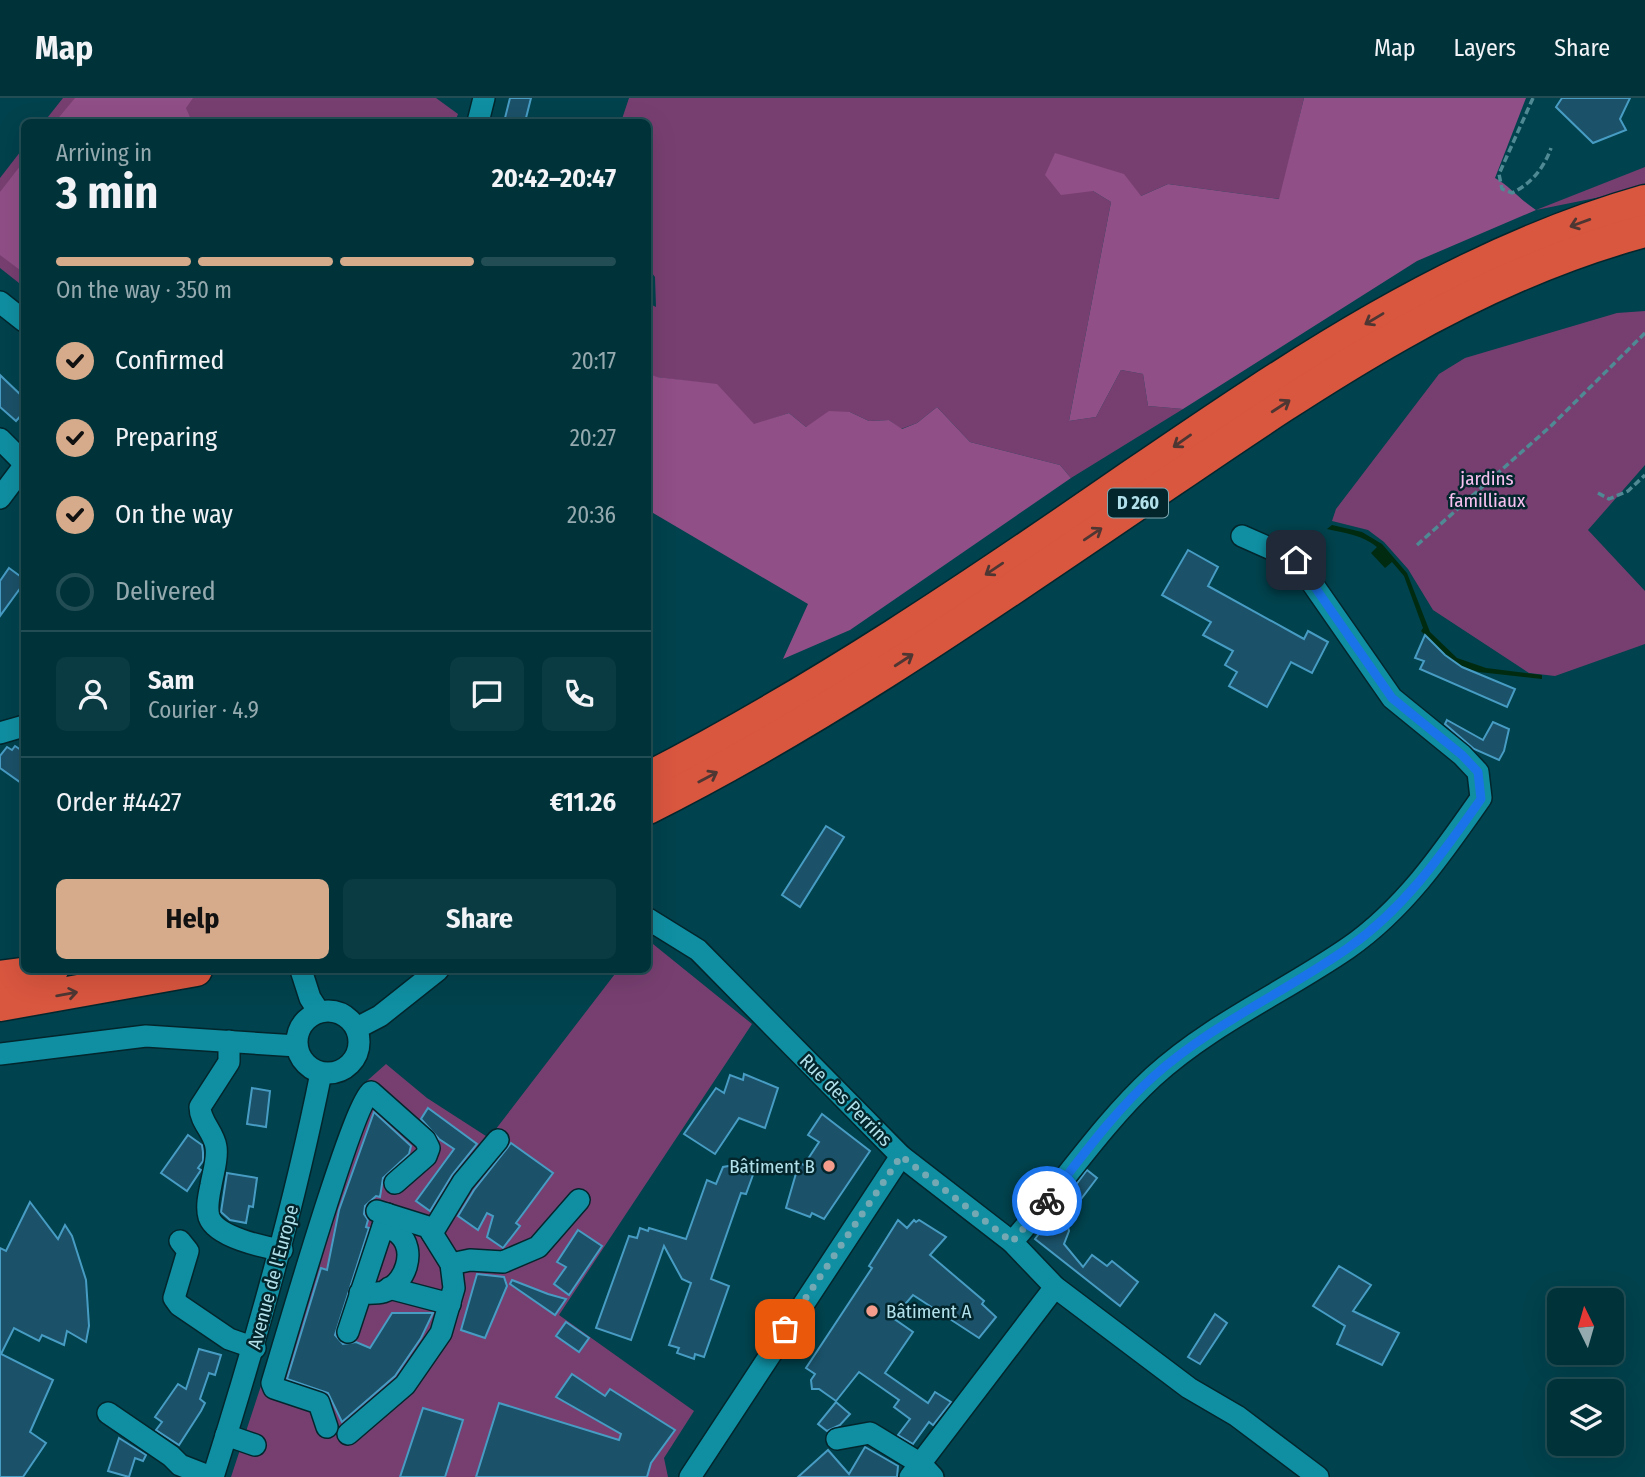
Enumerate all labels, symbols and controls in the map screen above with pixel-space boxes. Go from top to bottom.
text: Map [35,28,93,68]
text: Map [1374,34,1416,62]
text: Layers [1454,34,1516,62]
text: Share [1554,34,1610,62]
text: Arriving in [56,139,152,167]
text: 20:42–20:47 [492,163,616,194]
text: 3 min [56,165,158,220]
one-way arrow [1570,217,1592,230]
text: On the way · 350 m [56,276,232,304]
one-way arrow [1365,312,1385,326]
icon: check [56,342,94,380]
text: Confirmed [115,345,225,376]
text: 20:17 [572,347,616,375]
one-way arrow [1271,399,1291,413]
icon: check [56,419,94,457]
text: Preparing [115,422,217,453]
text: 20:27 [570,424,616,452]
one-way arrow [1173,434,1193,448]
park label: jardins familliaux [1449,467,1526,512]
road number: D 260 [1108,488,1168,517]
icon: check [56,496,94,534]
text: On the way [115,499,233,530]
text: 20:36 [567,501,616,529]
one-way arrow [1083,526,1102,541]
pin [1266,530,1326,590]
icon: home [1277,541,1315,579]
one-way arrow [985,561,1004,576]
text: Delivered [115,576,216,607]
one-way arrow [894,653,913,668]
button: person [56,657,130,731]
button: chat [450,657,524,731]
button: phone [542,657,616,731]
text: Sam [148,665,194,696]
text: Courier · 4.9 [148,696,259,724]
one-way arrow [698,770,718,784]
text: Order #4427 [56,787,182,818]
text: €11.26 [550,787,616,818]
button: Help [56,879,329,959]
button: Share [343,879,616,959]
one-way arrow [55,987,78,1000]
street label: Rue des Perrins [795,1049,897,1151]
place label: Bâtiment B [729,1155,815,1178]
marker: Bâtiment B [821,1158,837,1174]
courier [1012,1166,1082,1236]
icon: bike [1028,1182,1066,1220]
street label: Avenue de l'Europe [243,1202,303,1352]
north arrow [1547,1288,1624,1365]
map controls [1547,1288,1624,1456]
pin [755,1299,815,1359]
place label: Bâtiment A [886,1300,971,1323]
marker: Bâtiment A [864,1303,880,1319]
icon: bag [766,1310,804,1348]
button: layers [1547,1379,1624,1456]

